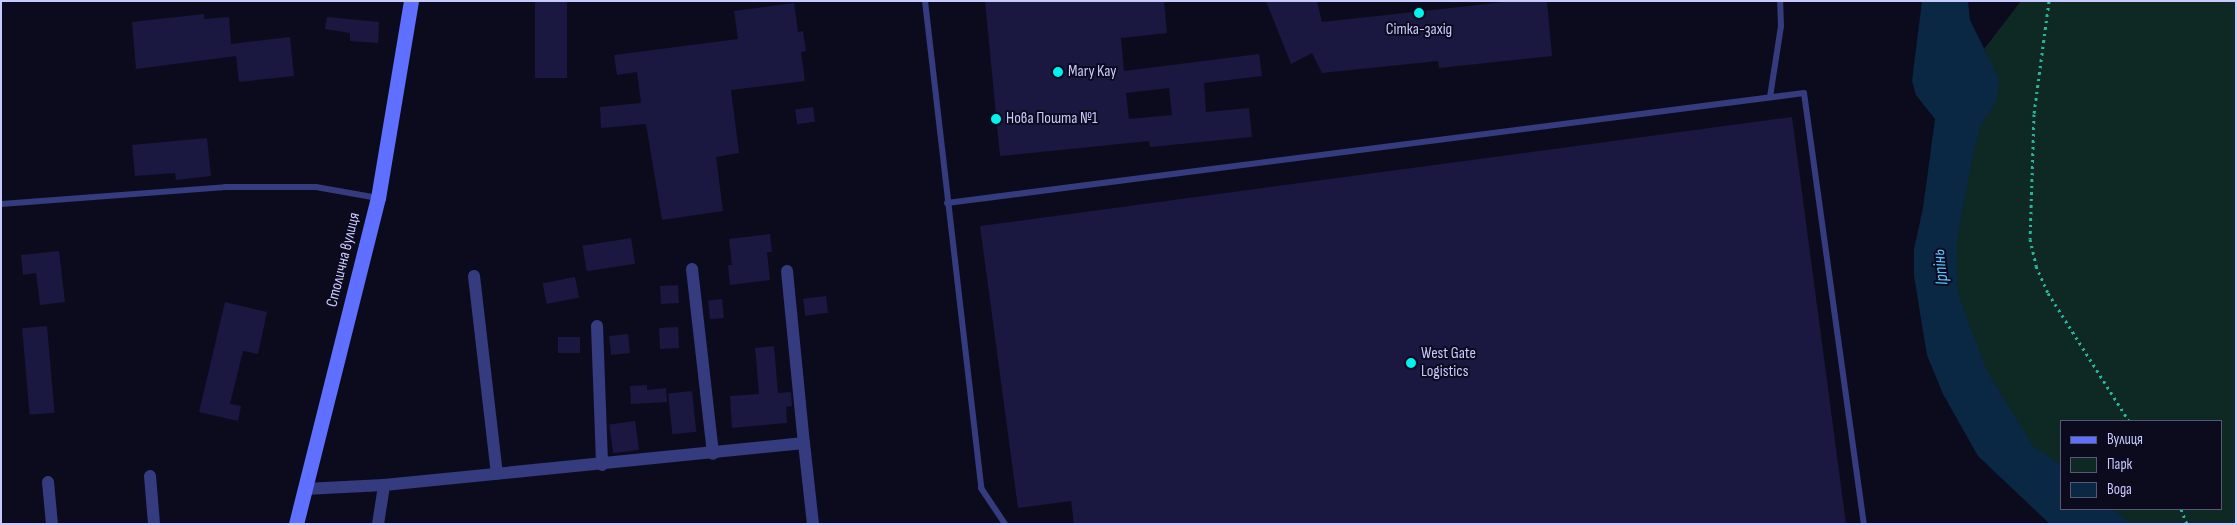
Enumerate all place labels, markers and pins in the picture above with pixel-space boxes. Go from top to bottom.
marker: Сітка-захід [1413,7,1425,19]
place label: Сітка-захід [1386,20,1452,40]
place label: Mary Kay [1068,62,1116,82]
marker: Mary Kay [1052,66,1064,78]
place label: Нова Пошта №1 [1006,109,1098,129]
marker: Нова Пошта №1 [990,113,1002,125]
place label: West Gate Logistics [1421,344,1476,382]
marker: West Gate Logistics [1405,357,1417,369]

